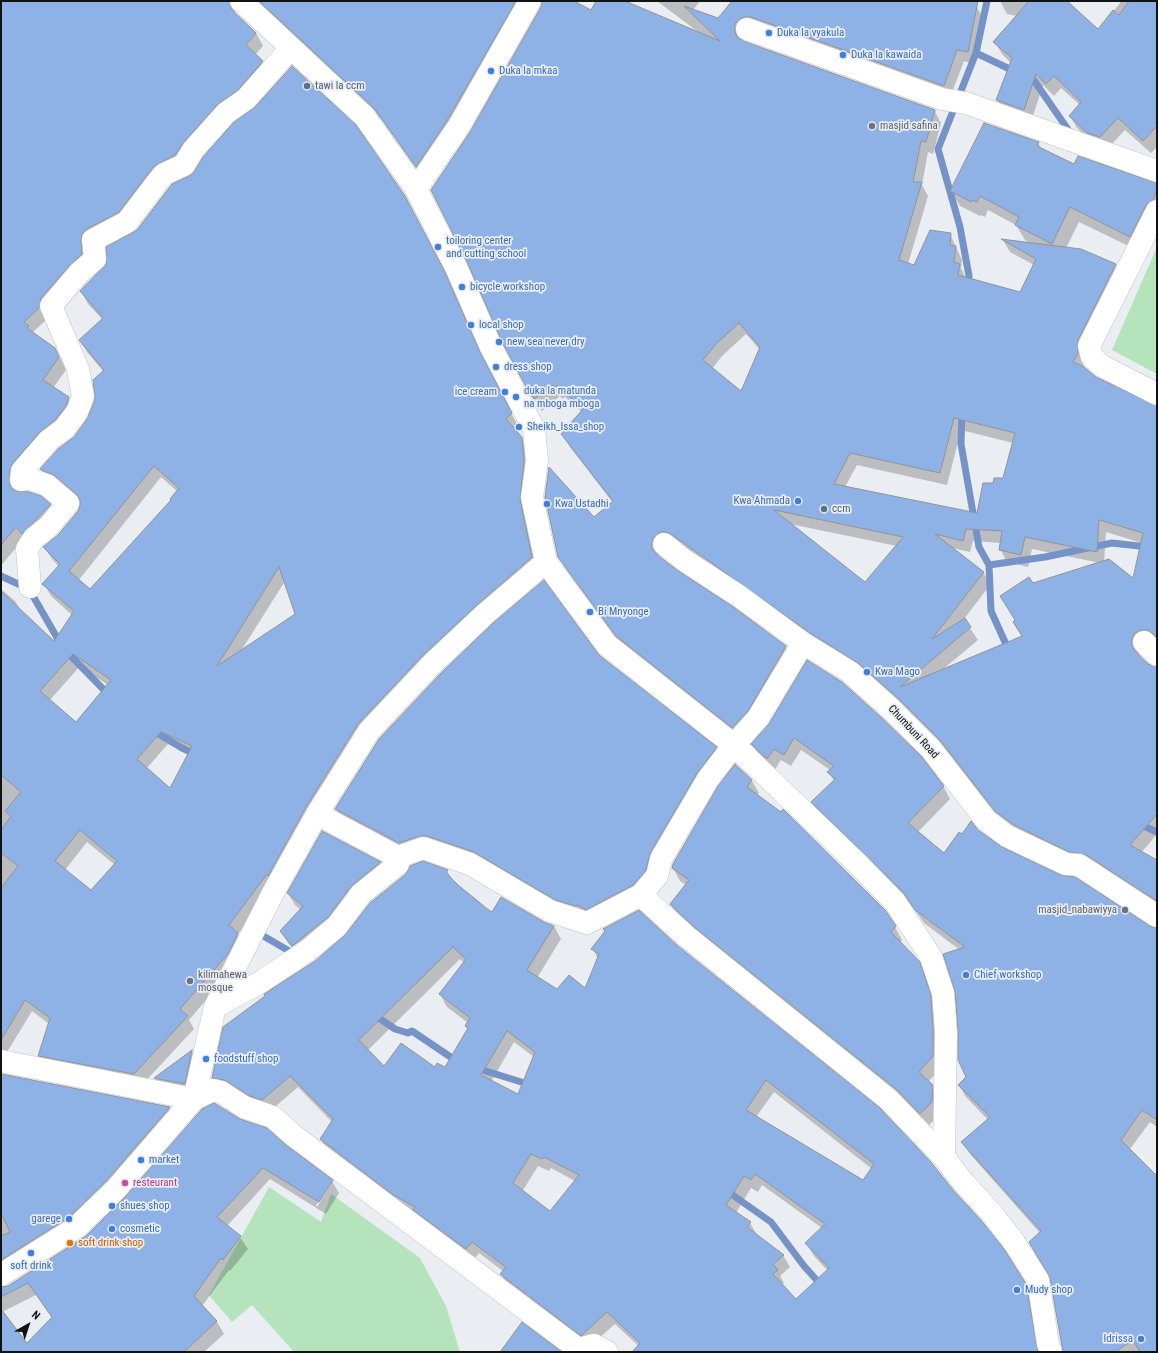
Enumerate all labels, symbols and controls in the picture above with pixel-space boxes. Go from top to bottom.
place label: Duka la vyakula [777,26,844,40]
marker: Duka la vyakula [764,28,774,38]
place label: Duka la kawaida [851,48,922,62]
marker: Duka la kawaida [838,50,848,60]
place label: Duka la mkaa [499,64,557,78]
marker: Duka la mkaa [486,66,496,76]
place label: tawi la ccm [315,79,364,93]
marker: tawi la ccm [302,81,312,91]
place label: masjid safina [880,119,938,133]
marker: masjid safina [867,121,877,131]
place label: toiloring center and cutting school [446,234,526,260]
marker: toiloring center and cutting school [433,242,443,252]
place label: bicycle workshop [470,280,545,294]
marker: bicycle workshop [457,282,467,292]
place label: local shop [479,318,524,332]
marker: local shop [466,320,476,330]
place label: new sea never dry [507,335,585,349]
marker: new sea never dry [494,337,504,347]
place label: dress shop [504,360,552,374]
marker: dress shop [491,362,501,372]
place label: duka la matunda na mboga mboga [524,384,599,410]
place label: ice cream [455,385,497,399]
marker: ice cream [500,387,510,397]
marker: duka la matunda na mboga mboga [511,392,521,402]
place label: Sheikh_Issa_shop [527,420,604,434]
marker: Sheikh_Issa_shop [514,422,524,432]
place label: Kwa Ahmada [733,494,790,508]
marker: Kwa Ahmada [793,496,803,506]
place label: Kwa Ustadhi [555,497,609,511]
marker: Kwa Ustadhi [542,499,552,509]
place label: ccm [832,502,850,516]
marker: ccm [819,504,829,514]
place label: Bi Mnyonge [598,605,649,619]
marker: Bi Mnyonge [585,607,595,617]
place label: Kwa Mago [875,665,920,679]
marker: Kwa Mago [862,667,872,677]
street label: Chumbuni Road [885,703,941,761]
place label: masjid_nabawiyya [1038,903,1117,917]
marker: masjid_nabawiyya [1120,905,1130,915]
place label: kilimahewa mosque [198,968,247,994]
place label: Chief workshop [974,968,1041,982]
marker: Chief workshop [961,970,971,980]
marker: kilimahewa mosque [185,976,195,986]
place label: foodstuff shop [214,1052,278,1066]
marker: foodstuff shop [201,1054,211,1064]
place label: market [149,1153,179,1167]
marker: market [136,1155,146,1165]
place label: resteurant [133,1176,177,1190]
marker: resteurant [120,1178,130,1188]
place label: shues shop [120,1199,170,1213]
marker: shues shop [107,1201,117,1211]
place label: garege [31,1212,61,1226]
marker: garege [64,1214,74,1224]
place label: cosmetic [120,1222,160,1236]
marker: cosmetic [107,1224,117,1234]
place label: soft drink shop [78,1236,143,1250]
marker: soft drink shop [65,1238,75,1248]
marker: soft drink [26,1248,36,1258]
place label: soft drink [10,1259,52,1273]
place label: Mudy shop [1025,1283,1072,1297]
marker: Mudy shop [1012,1285,1022,1295]
north arrow [8,1305,48,1345]
text: N [29,1308,43,1322]
place label: Idrissa [1104,1332,1133,1346]
marker: Idrissa [1136,1334,1146,1344]

